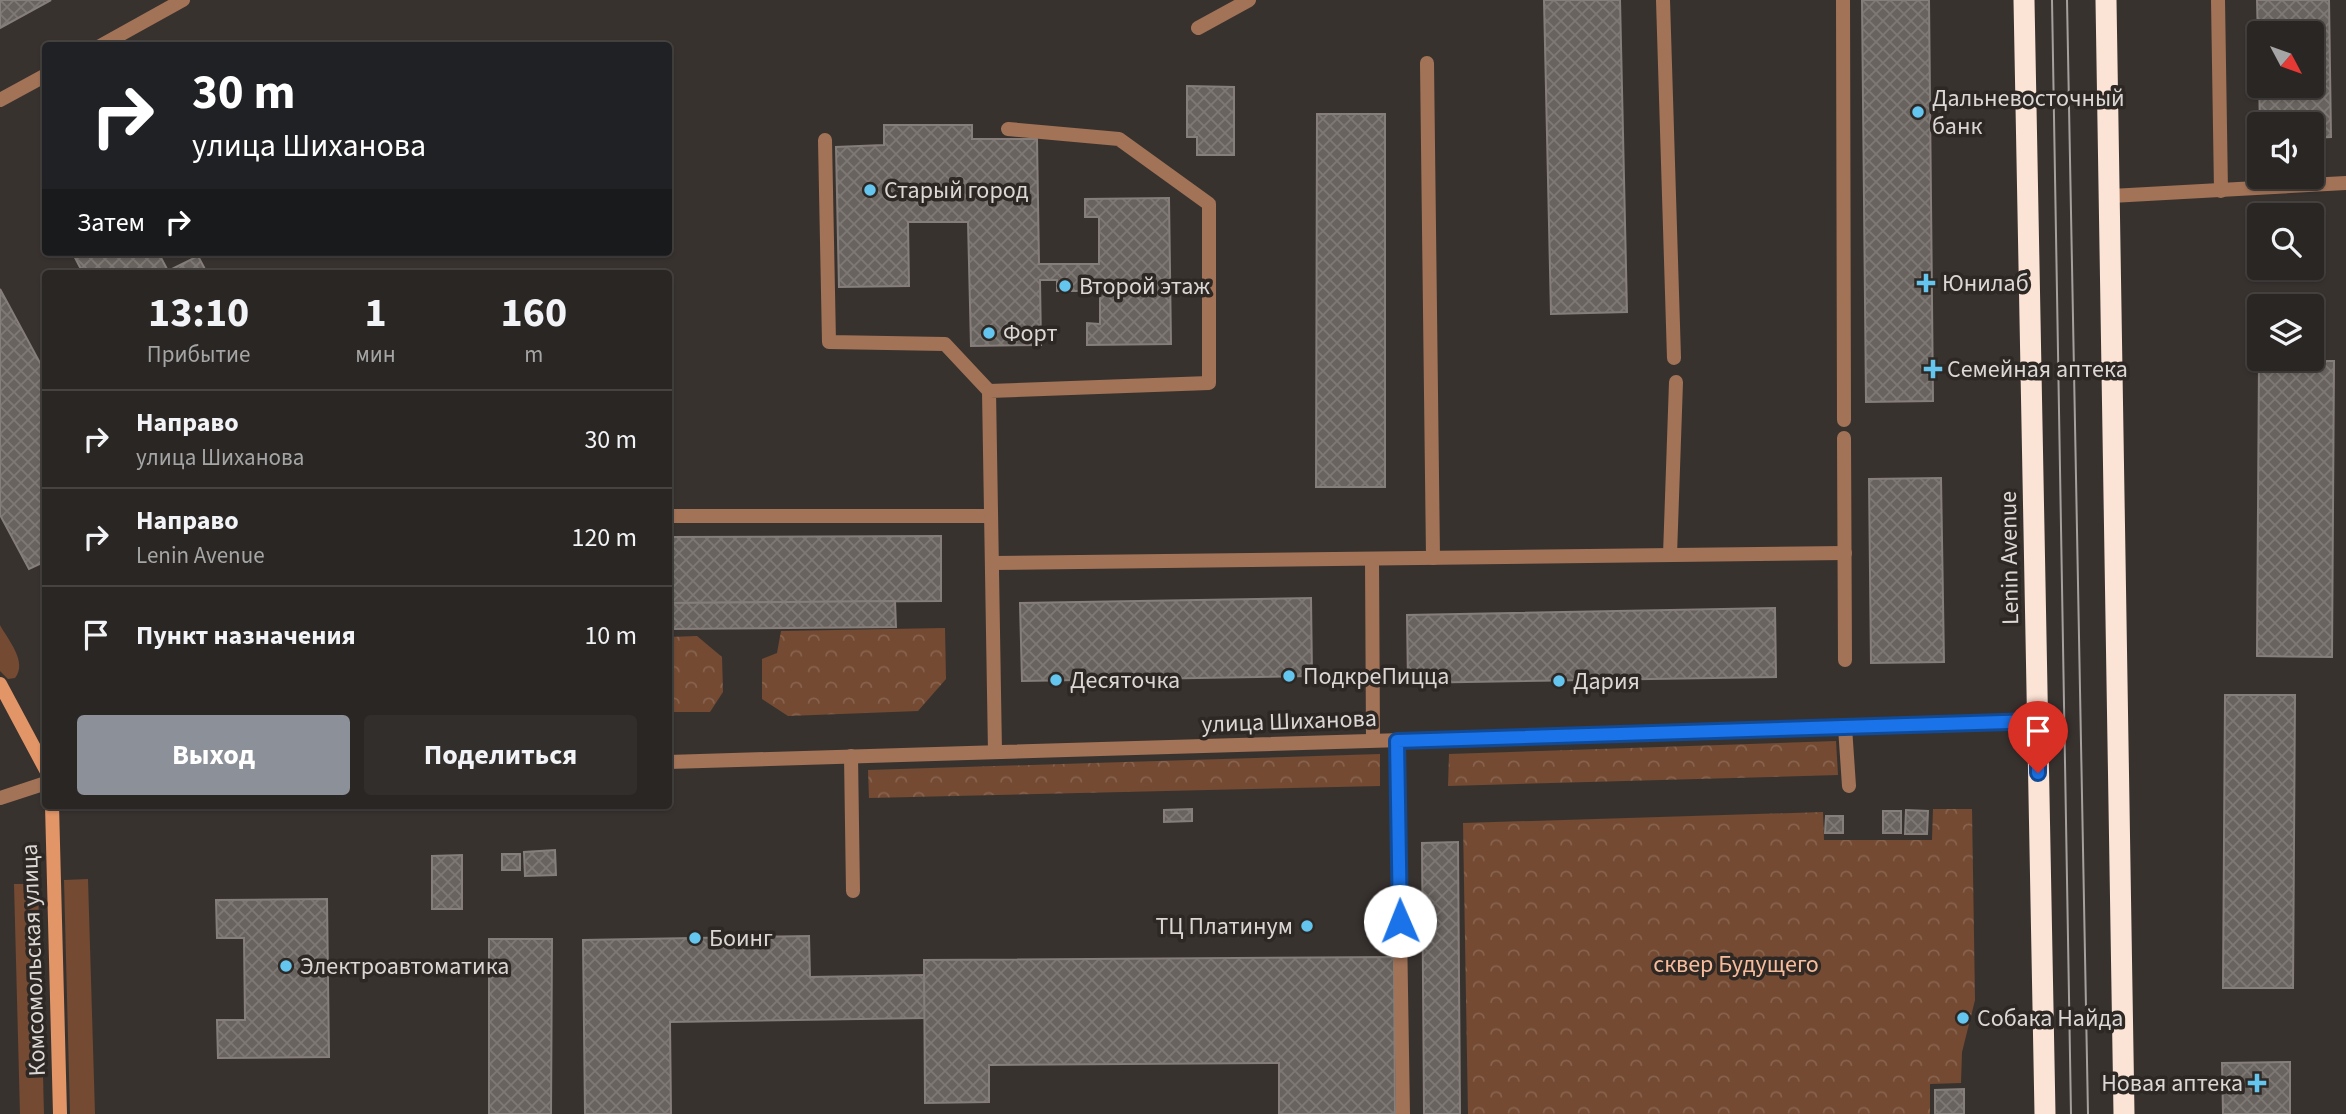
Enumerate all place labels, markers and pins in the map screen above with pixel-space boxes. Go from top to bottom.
place label: Дальневосточный банк [1932,81,2125,144]
marker: Дальневосточный банк [1910,104,1926,120]
place label: Старый город [884,173,1029,208]
marker: Старый город [862,182,878,198]
place label: Юнилаб [1942,266,2029,301]
place label: Второй этаж [1079,269,1210,304]
marker: Юнилаб [1916,273,1936,293]
marker: Второй этаж [1057,278,1073,294]
place label: Форт [1003,316,1058,351]
marker: Форт [981,325,997,341]
place label: Семейная аптека [1947,352,2128,387]
marker: Семейная аптека [1925,361,1941,377]
place label: ПодкреПицца [1303,659,1449,694]
place label: Десяточка [1070,663,1180,698]
place label: Дария [1573,664,1640,699]
marker: ПодкреПицца [1281,668,1297,684]
marker: Десяточка [1048,672,1064,688]
marker: Дария [1551,673,1567,689]
pin [2008,701,2068,773]
place label: ТЦ Платинум [1155,909,1293,944]
marker: ТЦ Платинум [1299,918,1315,934]
place label: Боинг [709,921,773,956]
marker: Боинг [687,930,703,946]
place label: Электроавтоматика [300,949,509,984]
marker: Электроавтоматика [278,958,294,974]
place label: Собака Найда [1977,1001,2123,1036]
marker: Собака Найда [1955,1010,1971,1026]
place label: Новая аптека [2101,1066,2243,1101]
marker: Новая аптека [2249,1075,2265,1091]

